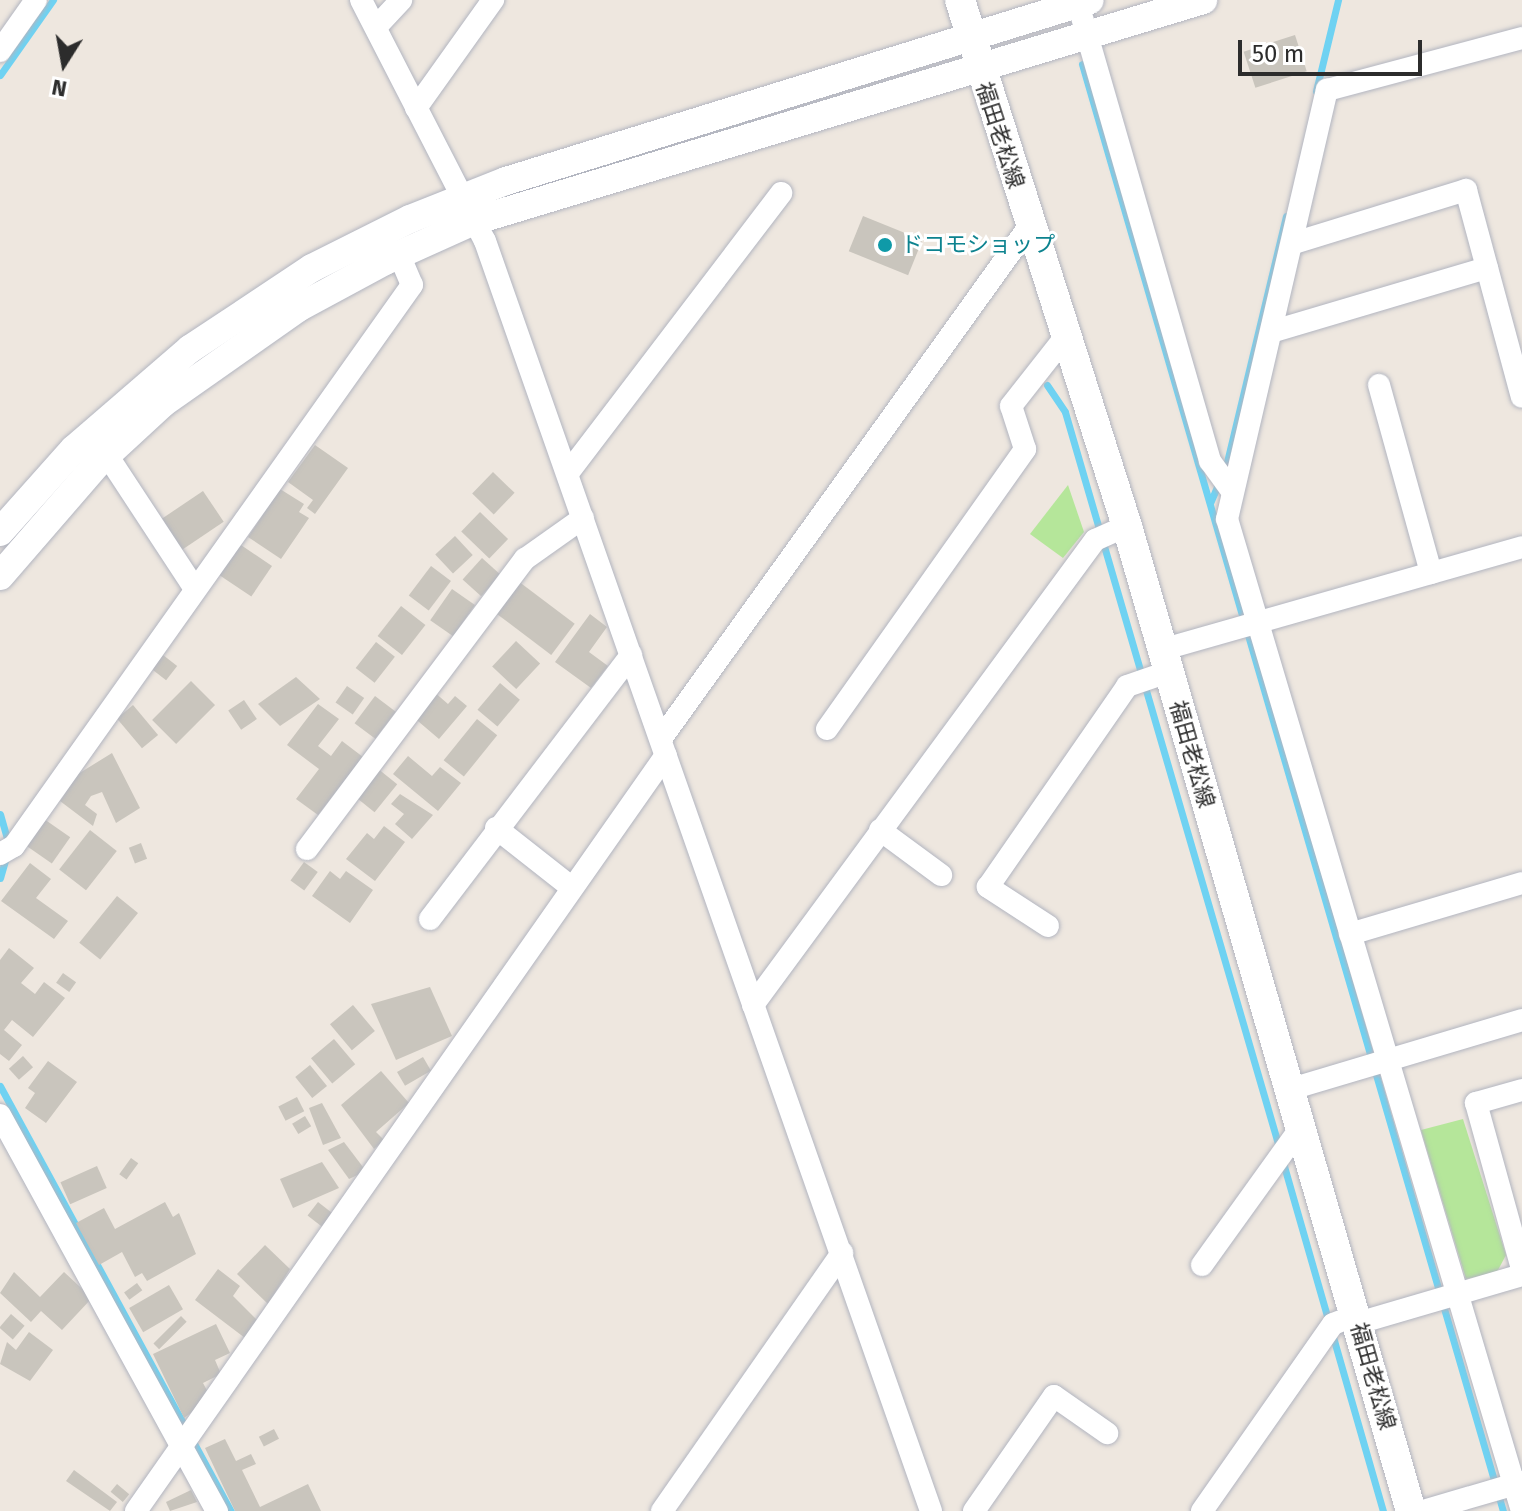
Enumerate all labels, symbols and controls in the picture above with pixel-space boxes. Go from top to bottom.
north arrow [24,24,104,104]
scale bar [1242,24,1426,74]
text: 50 m [1252,40,1304,68]
text: N [50,73,69,103]
street label: 福田老松線 [970,79,1030,191]
place label: ドコモショップ [901,232,1055,258]
marker: ドコモショップ [876,236,894,254]
street label: 福田老松線 [1164,697,1220,811]
street label: 福田老松線 [1345,1319,1401,1433]

